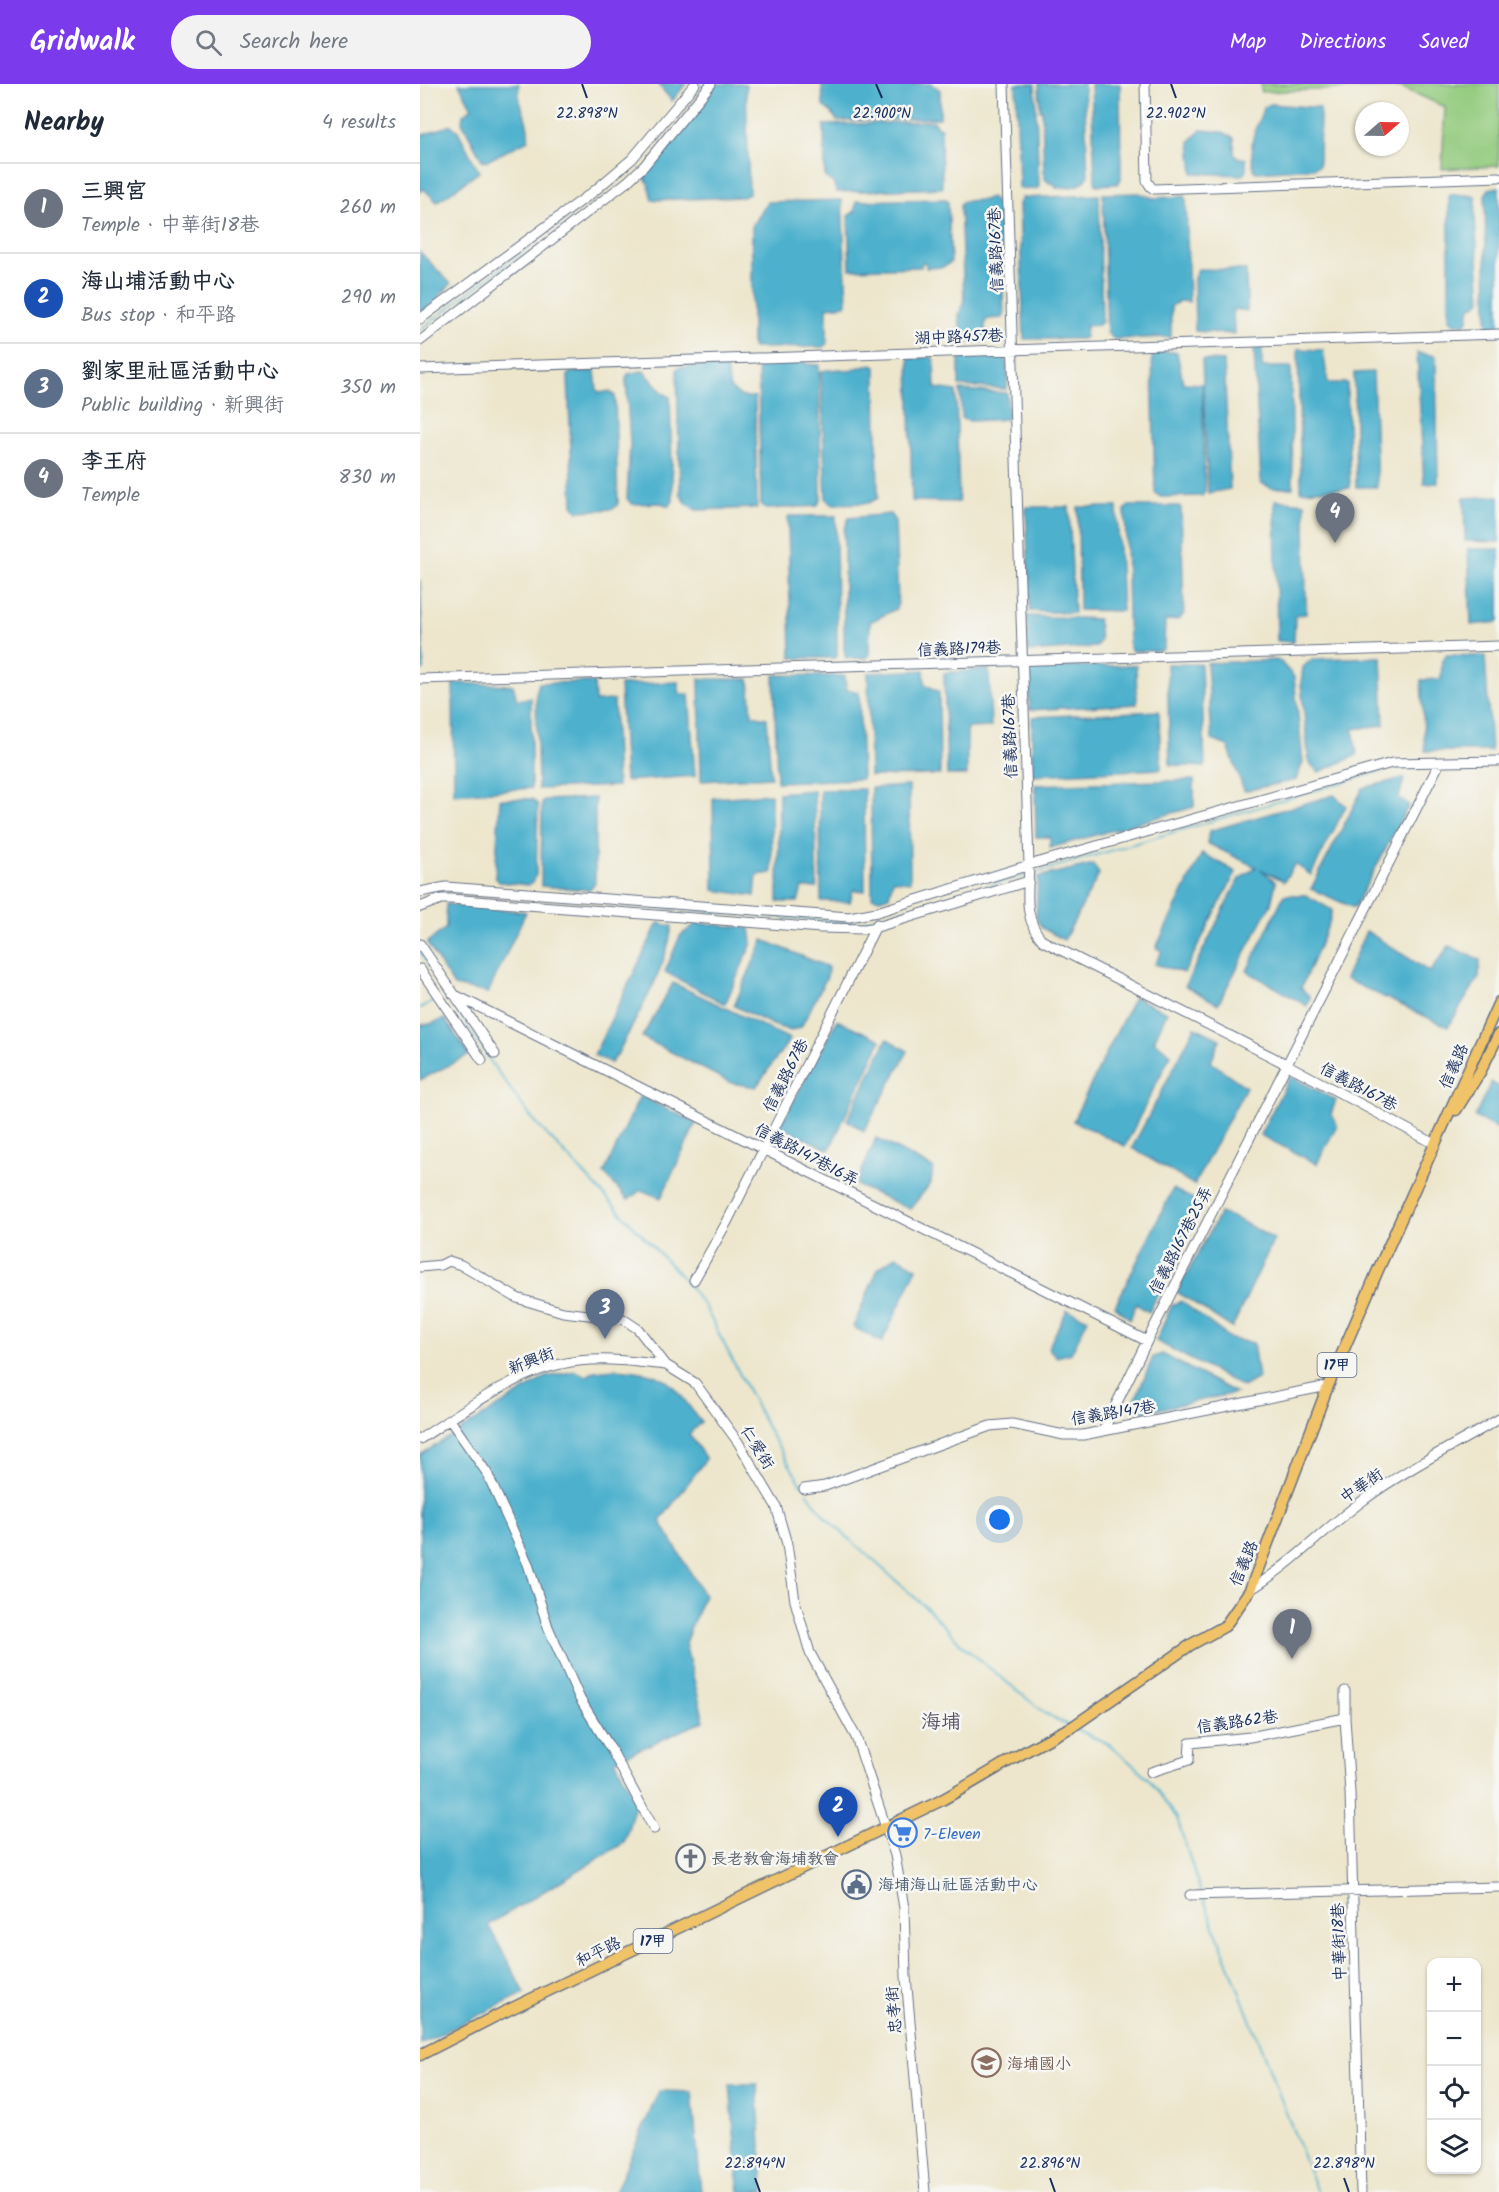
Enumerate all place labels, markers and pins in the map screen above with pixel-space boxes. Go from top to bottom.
pin: 4 [1316,494,1354,543]
pin: 3 [586,1290,624,1339]
pin: 1 [1272,1610,1312,1659]
pin: 2 [818,1788,858,1837]
supermarket icon: 7-Eleven [886,1817,918,1849]
place label: 7-Eleven [923,1822,981,1847]
church icon: 長老教會海埔教會 [674,1842,706,1874]
place label: 長老教會海埔教會 [711,1847,839,1872]
public building icon: 海埔海山社區活動中心 [841,1868,873,1900]
place label: 海埔海山社區活動中心 [878,1873,1038,1898]
school or university icon: 海埔國小 [970,2047,1002,2079]
place label: 海埔國小 [1007,2052,1071,2077]

